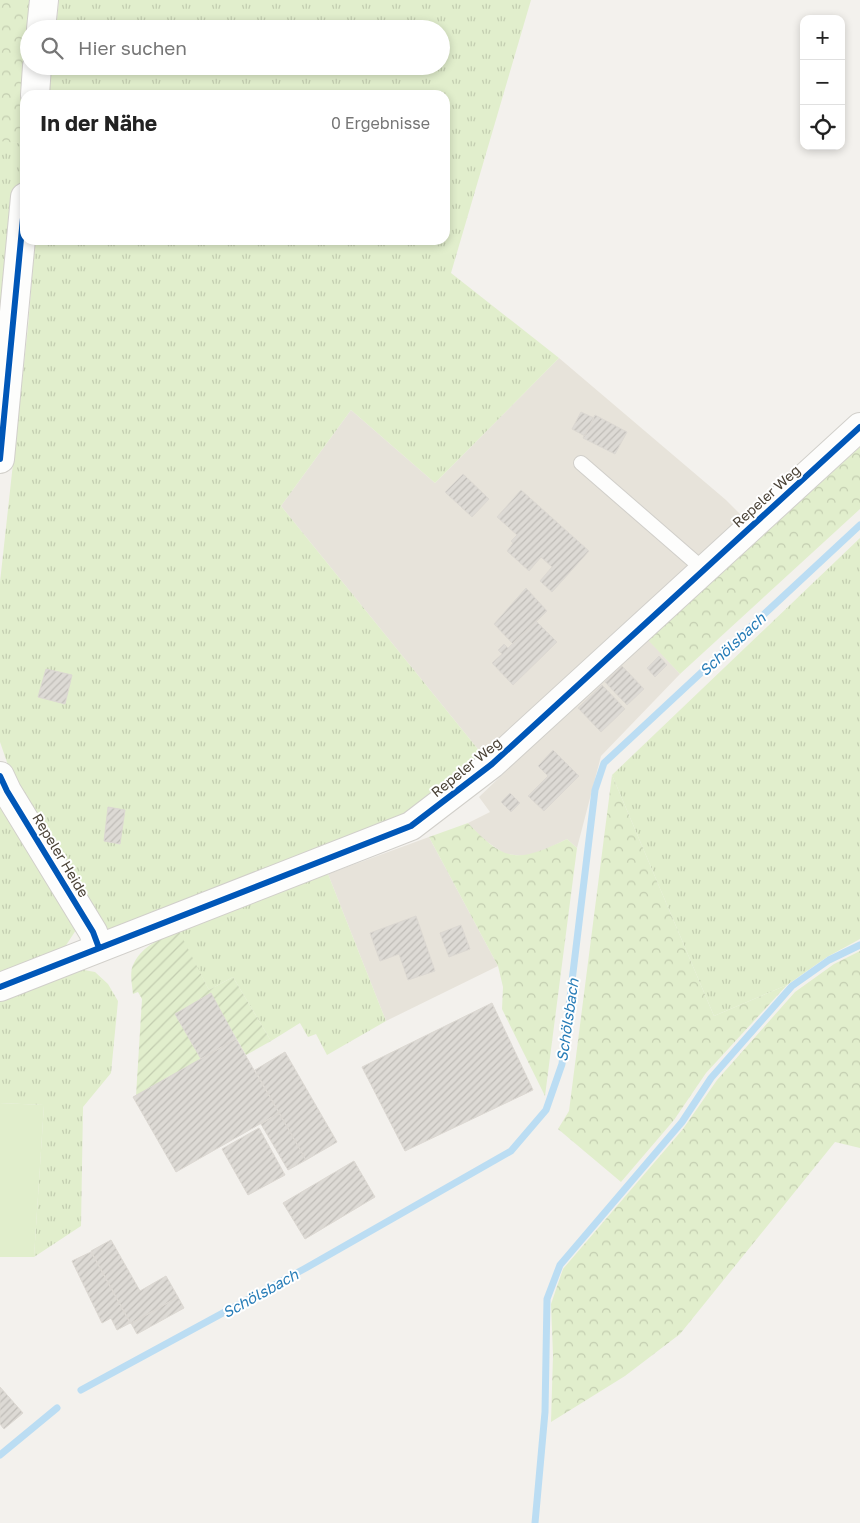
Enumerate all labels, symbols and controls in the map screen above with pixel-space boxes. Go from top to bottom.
map controls [800,15,845,150]
button: + [800,15,845,60]
search box [20,20,450,75]
icon: search [38,34,66,62]
text: Hier suchen [78,36,187,59]
button: − [800,60,845,105]
button: locate [800,105,845,150]
text: In der Nähe [40,110,157,136]
text: 0 Ergebnisse [331,113,430,133]
street label: Repeler Weg [729,461,803,531]
water label: Schölsbach [695,608,769,679]
street label: Repeler Weg [428,734,504,800]
street label: Repeler Heide [29,810,93,900]
water label: Schölsbach [552,976,582,1063]
water label: Schölsbach [219,1264,302,1321]

